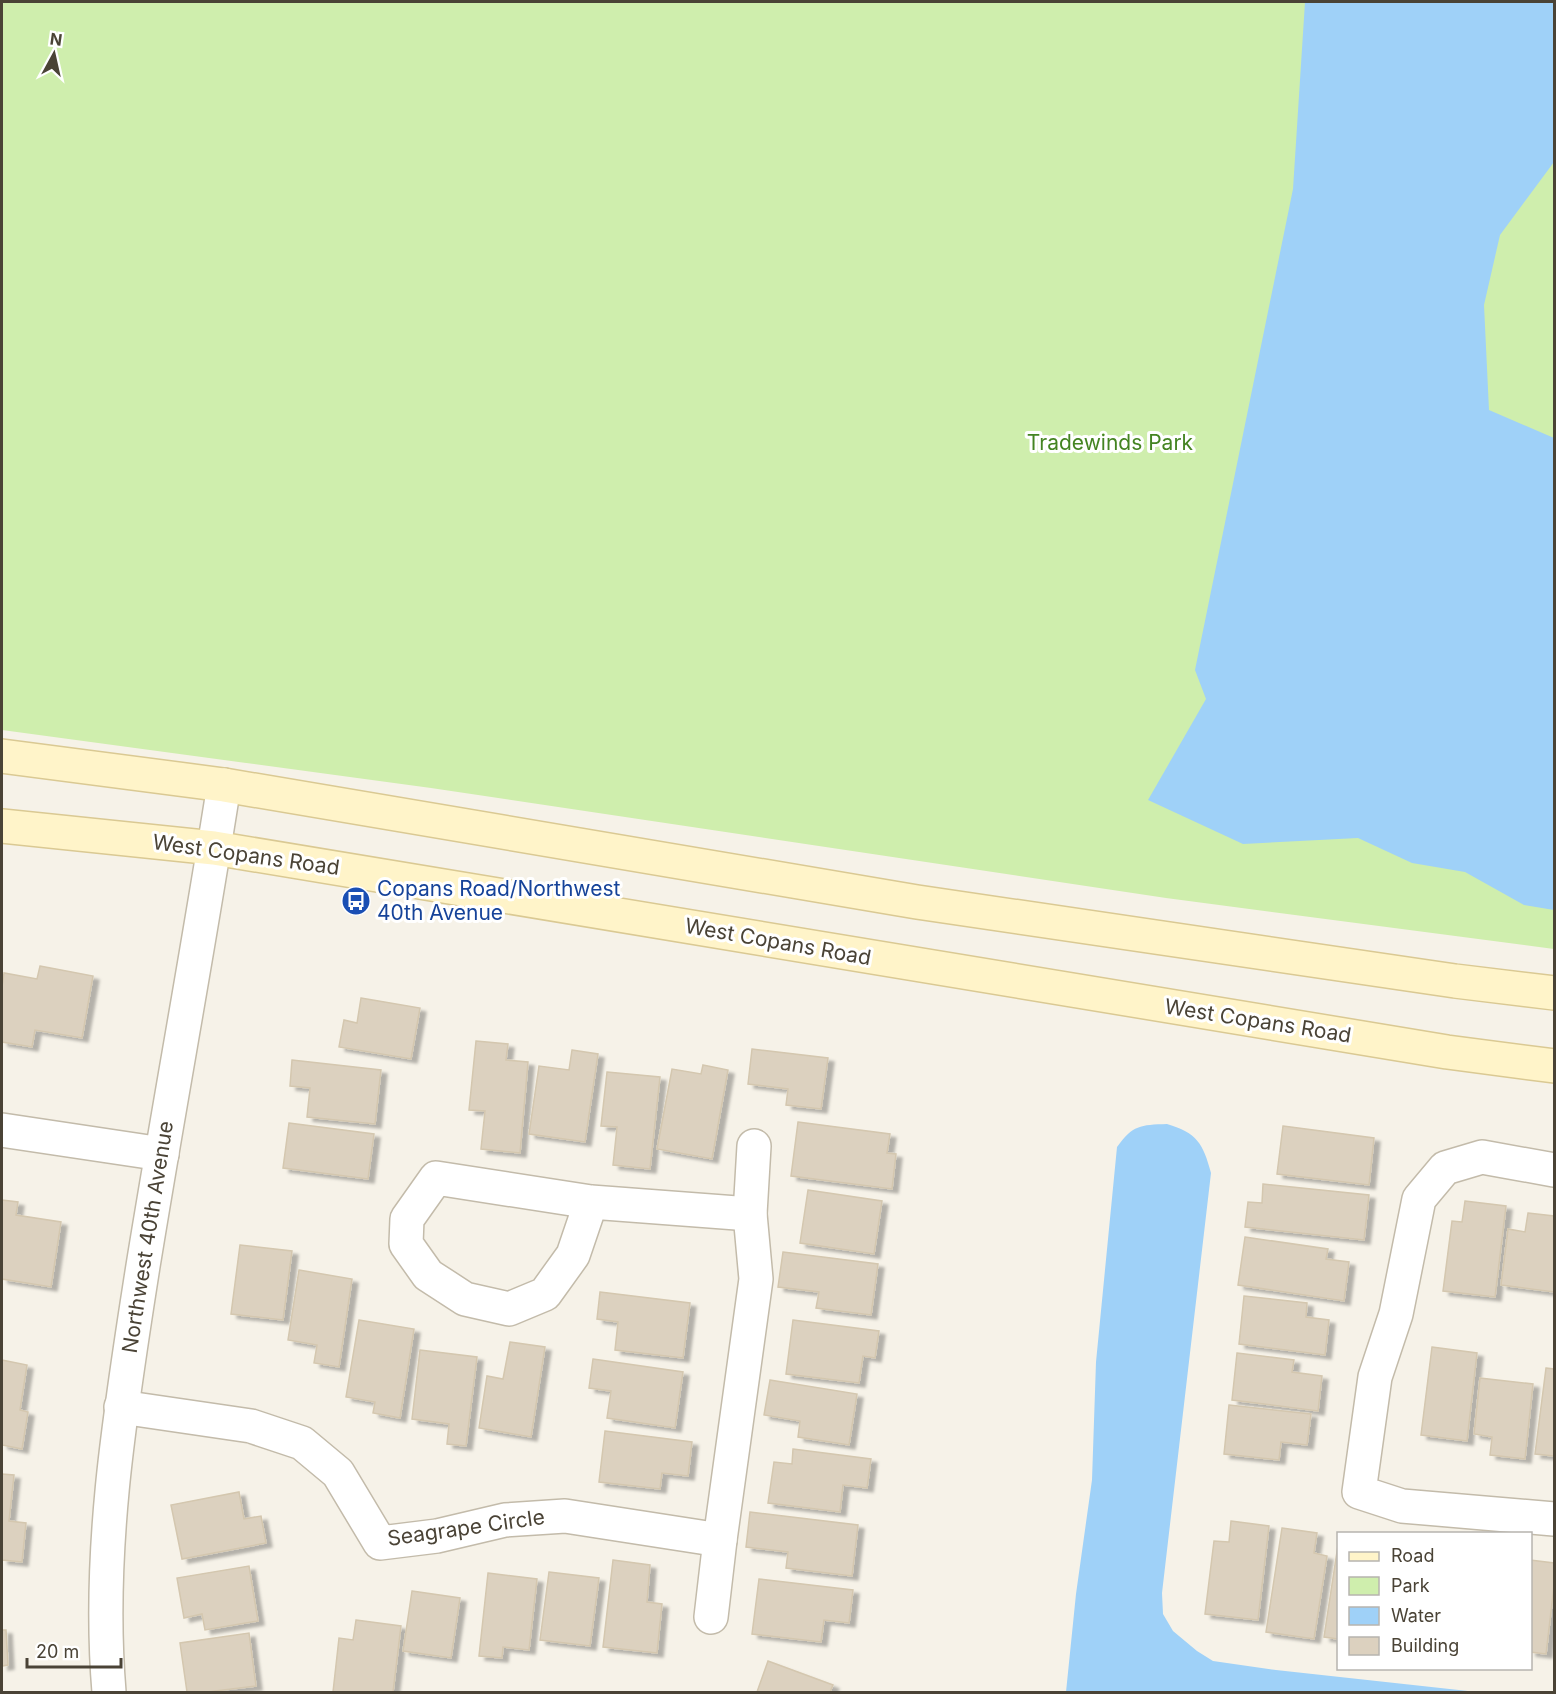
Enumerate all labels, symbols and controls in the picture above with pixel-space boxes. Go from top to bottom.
north arrow [24,24,84,84]
text: N [49,28,64,50]
park label: Tradewinds Park [1027,430,1194,455]
street label: West Copans Road [151,829,341,880]
place label: Copans Road/Northwest 40th Avenue [377,876,620,925]
bus stop icon: Copans Road/Northwest 40th Avenue [340,885,372,917]
street label: West Copans Road [683,913,873,970]
street label: West Copans Road [1163,993,1353,1048]
street label: Northwest 40th Avenue [117,1119,178,1355]
street label: Seagrape Circle [386,1504,546,1551]
legend [1337,1532,1532,1670]
text: Road [1391,1545,1434,1566]
text: Park [1391,1575,1430,1596]
text: Water [1391,1605,1441,1626]
scale bar [27,1631,122,1669]
text: Building [1391,1635,1459,1656]
text: 20 m [36,1641,79,1662]

